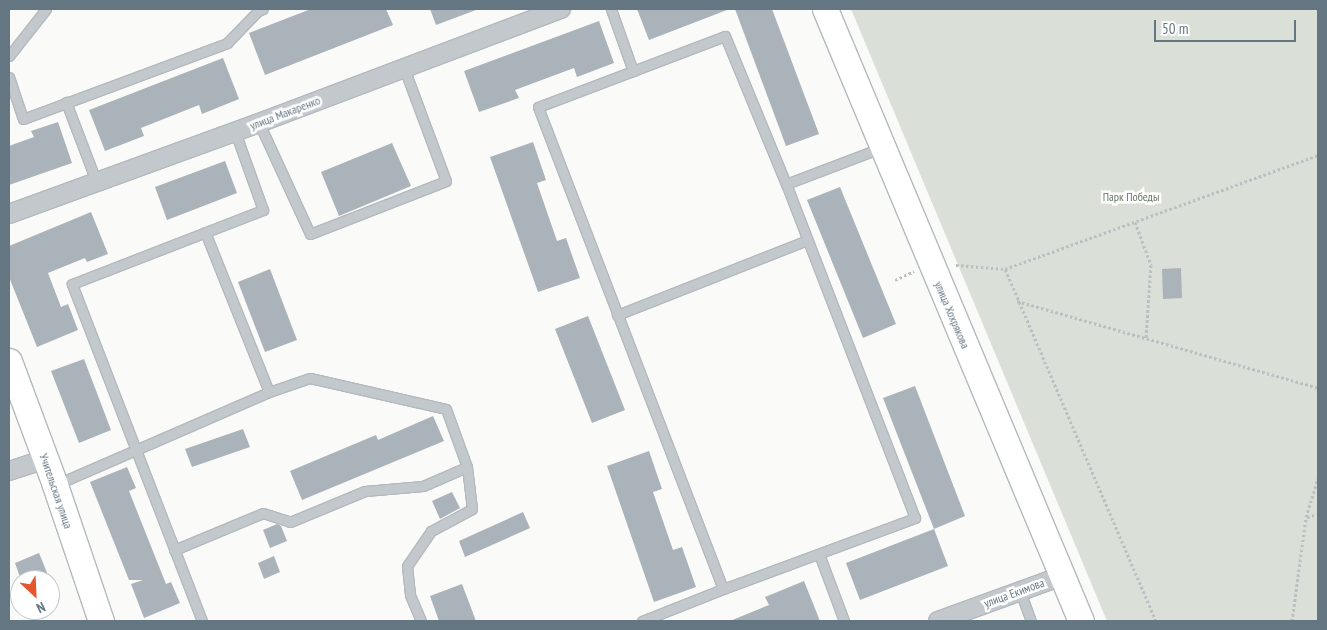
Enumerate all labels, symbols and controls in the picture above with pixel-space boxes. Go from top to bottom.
scale bar [1157,10,1300,42]
text: 50 m [1162,19,1188,38]
street label: улица Макаренко [248,93,322,133]
park label: Парк Победы [1103,190,1159,204]
street label: улица Хохрякова [931,279,973,351]
street label: Учительская улица [36,451,76,531]
north arrow [10,570,60,620]
street label: улица Екимова [982,575,1046,611]
text: N [34,598,48,617]

